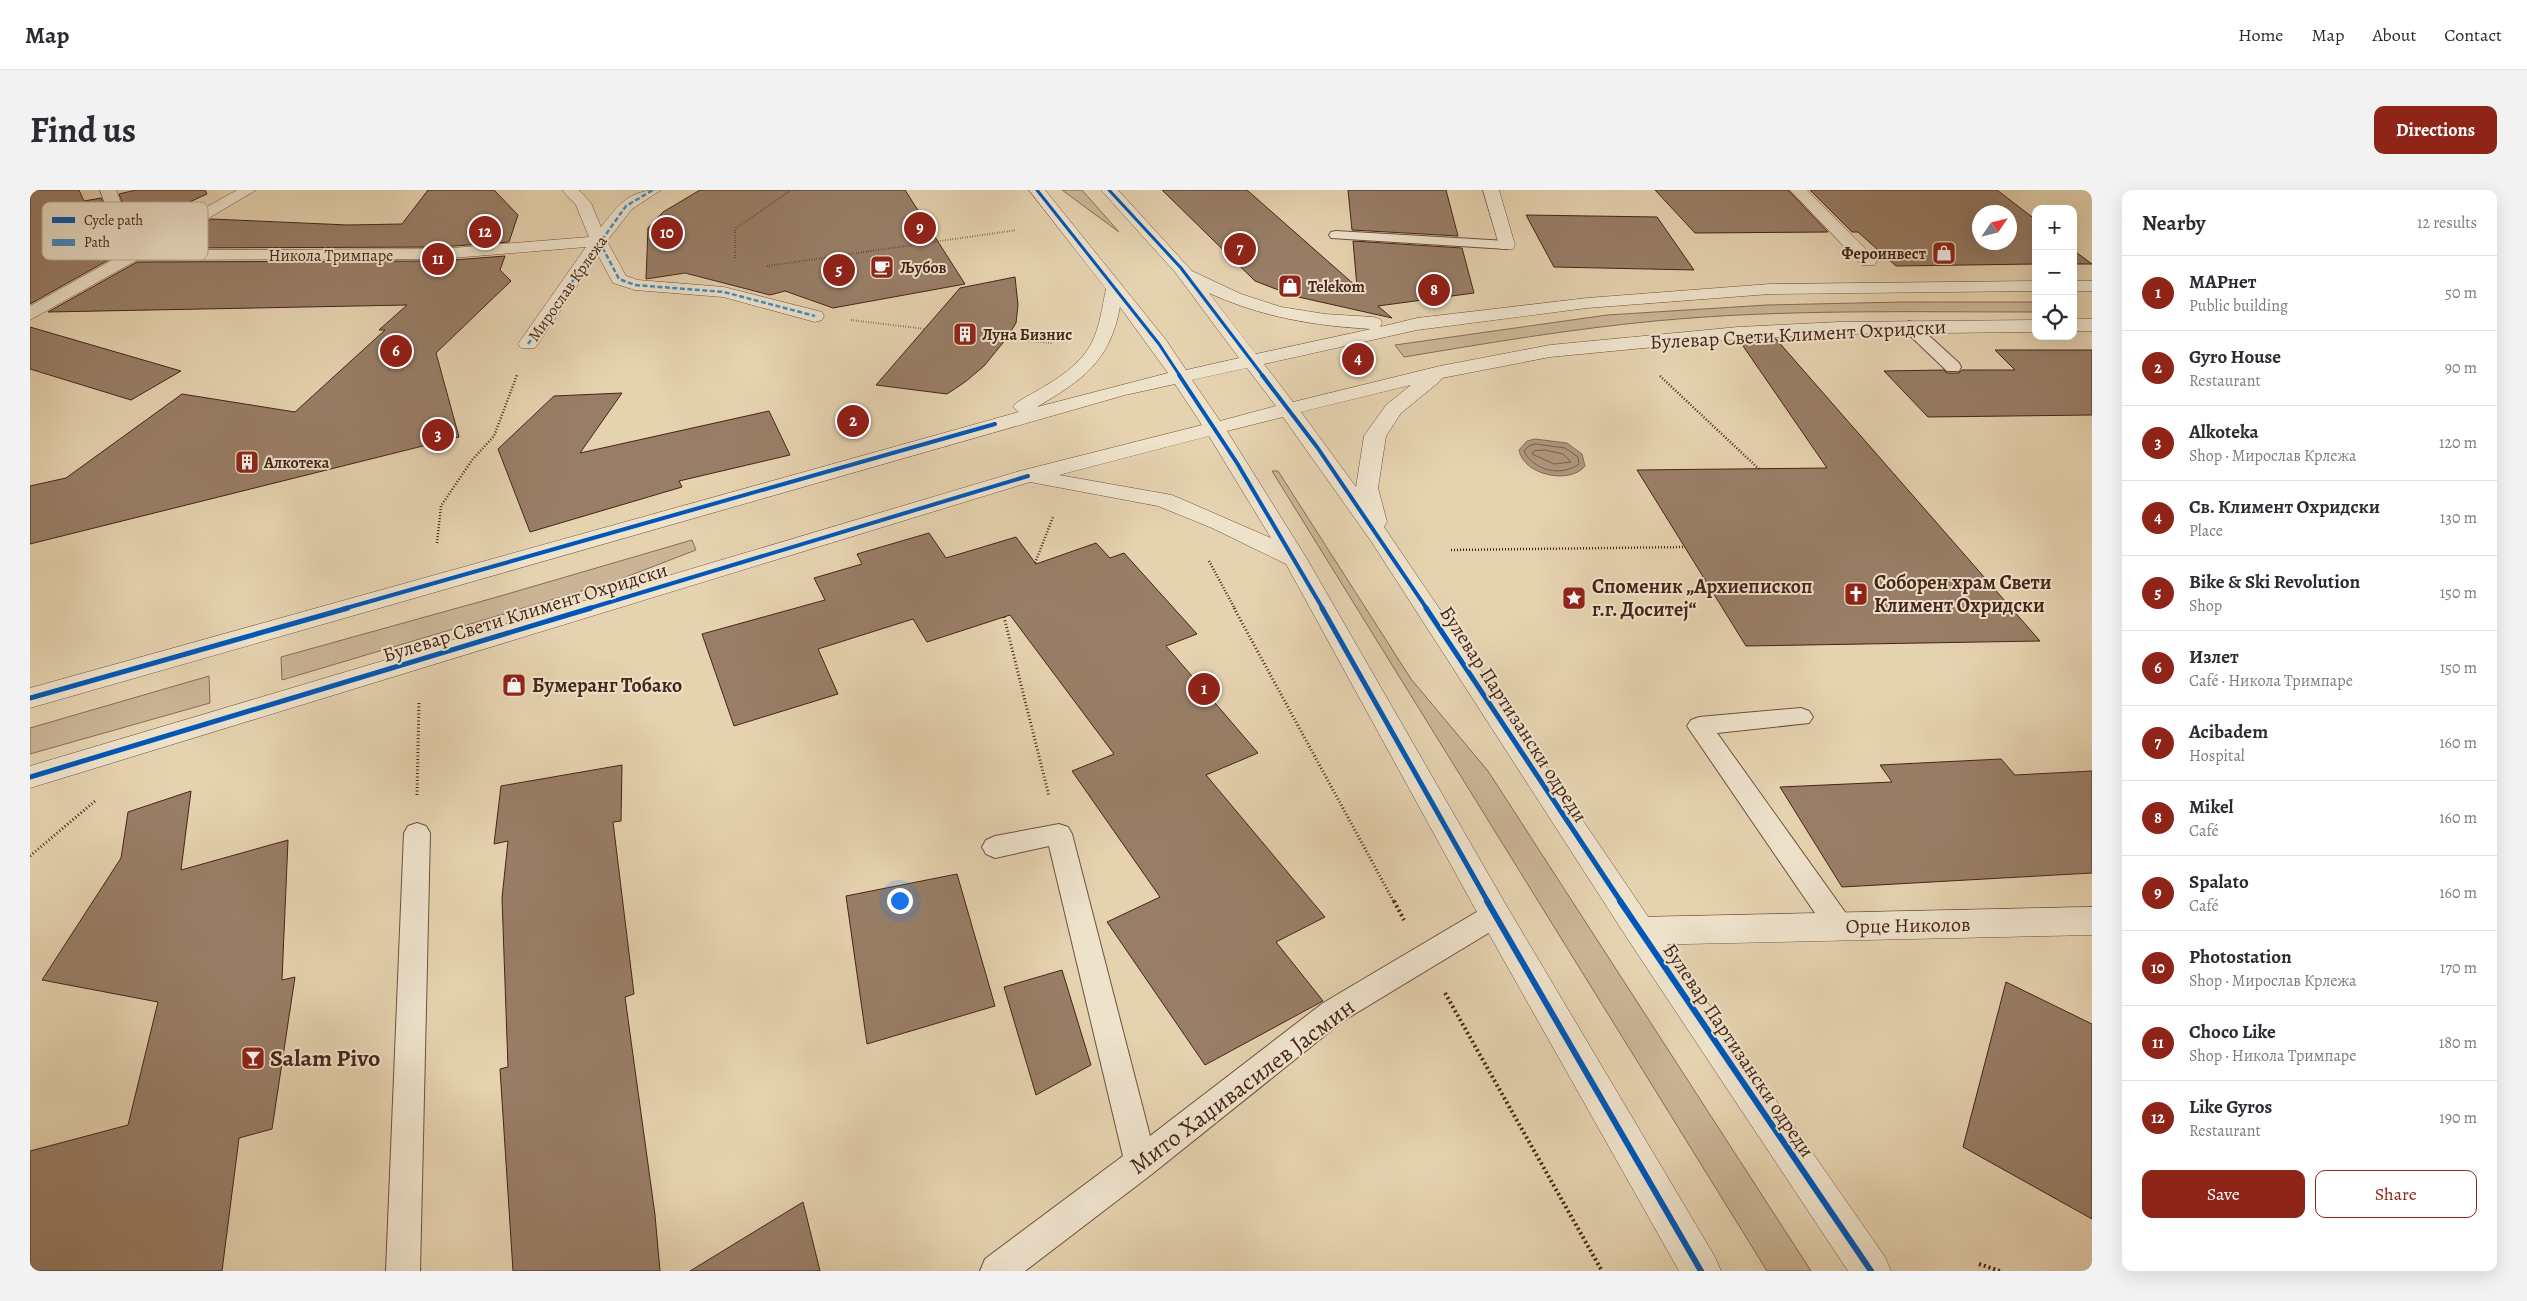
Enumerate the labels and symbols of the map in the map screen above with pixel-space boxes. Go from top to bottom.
legend [42,202,208,260]
north arrow [1972,205,2017,250]
pin: 9 [904,209,936,247]
text: Cycle path [84,211,144,230]
pin: 12 [469,213,501,251]
pin: 10 [651,214,683,252]
pin: 7 [1224,230,1256,268]
street label: Мирослав Крлежа [523,231,613,346]
text: Path [84,233,111,252]
pin: 11 [422,240,454,278]
shop icon: Фероинвест [1931,240,1957,266]
place label: Фероинвест [1842,243,1927,265]
street label: Никола Тримпаре [269,245,393,267]
pin: 5 [823,251,855,289]
cafe icon: Љубов [869,254,895,280]
place label: Љубов [900,257,947,279]
pin: 8 [1418,271,1450,309]
shop icon: Telekom [1277,273,1303,299]
place label: Telekom [1308,276,1365,298]
street label: Булевар Свети Климент Охридски [1649,313,1947,356]
building icon: Луна Бизнис [952,321,978,347]
place label: Луна Бизнис [982,324,1072,346]
pin: 6 [380,332,412,370]
pin: 4 [1342,340,1374,378]
pin: 2 [837,402,869,440]
pin: 3 [422,416,454,454]
building icon: Алкотека [234,449,260,475]
place label: Алкотека [263,452,330,474]
street label: Булевар Свети Климент Охридски [379,556,671,669]
place label: Соборен храм Свети Климент Охридски [1874,569,2052,619]
place label: Споменик „Архиепископ г.г. Доситеј“ [1592,573,1812,623]
church icon: Соборен храм Свети Климент Охридски [1843,581,1869,607]
place icon: Споменик „Архиепископ г.г. Доситеј“ [1561,585,1587,611]
street label: Булевар Партизански одреди [1433,601,1594,828]
pin: 1 [1188,670,1220,708]
shop icon: Бумеранг Тобако [501,672,527,698]
place label: Бумеранг Тобако [532,672,682,699]
your location [887,888,913,914]
street label: Орце Николов [1845,911,1971,940]
street label: Булевар Партизански одреди [1657,938,1820,1163]
street label: Мито Хаџивасилев Јасмин [1123,991,1361,1181]
place label: Salam Pivo [270,1042,380,1074]
bar icon: Salam Pivo [240,1045,266,1071]

